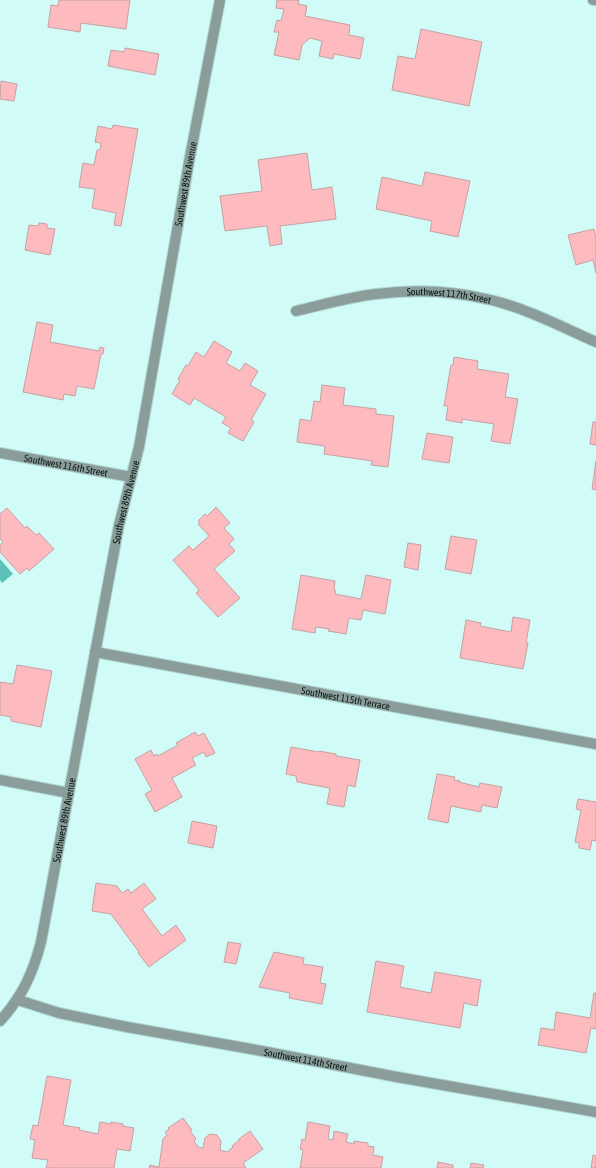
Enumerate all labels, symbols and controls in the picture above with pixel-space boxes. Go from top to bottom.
street label: Southwest 89th Avenue [173,140,199,227]
street label: Southwest 117th Street [406,286,492,306]
street label: Southwest 116th Street [23,453,109,479]
street label: Southwest 89th Avenue [111,459,142,545]
street label: Southwest 115th Terrace [301,685,391,712]
street label: Southwest 89th Avenue [51,776,78,863]
street label: Southwest 114th Street [263,1046,348,1073]

